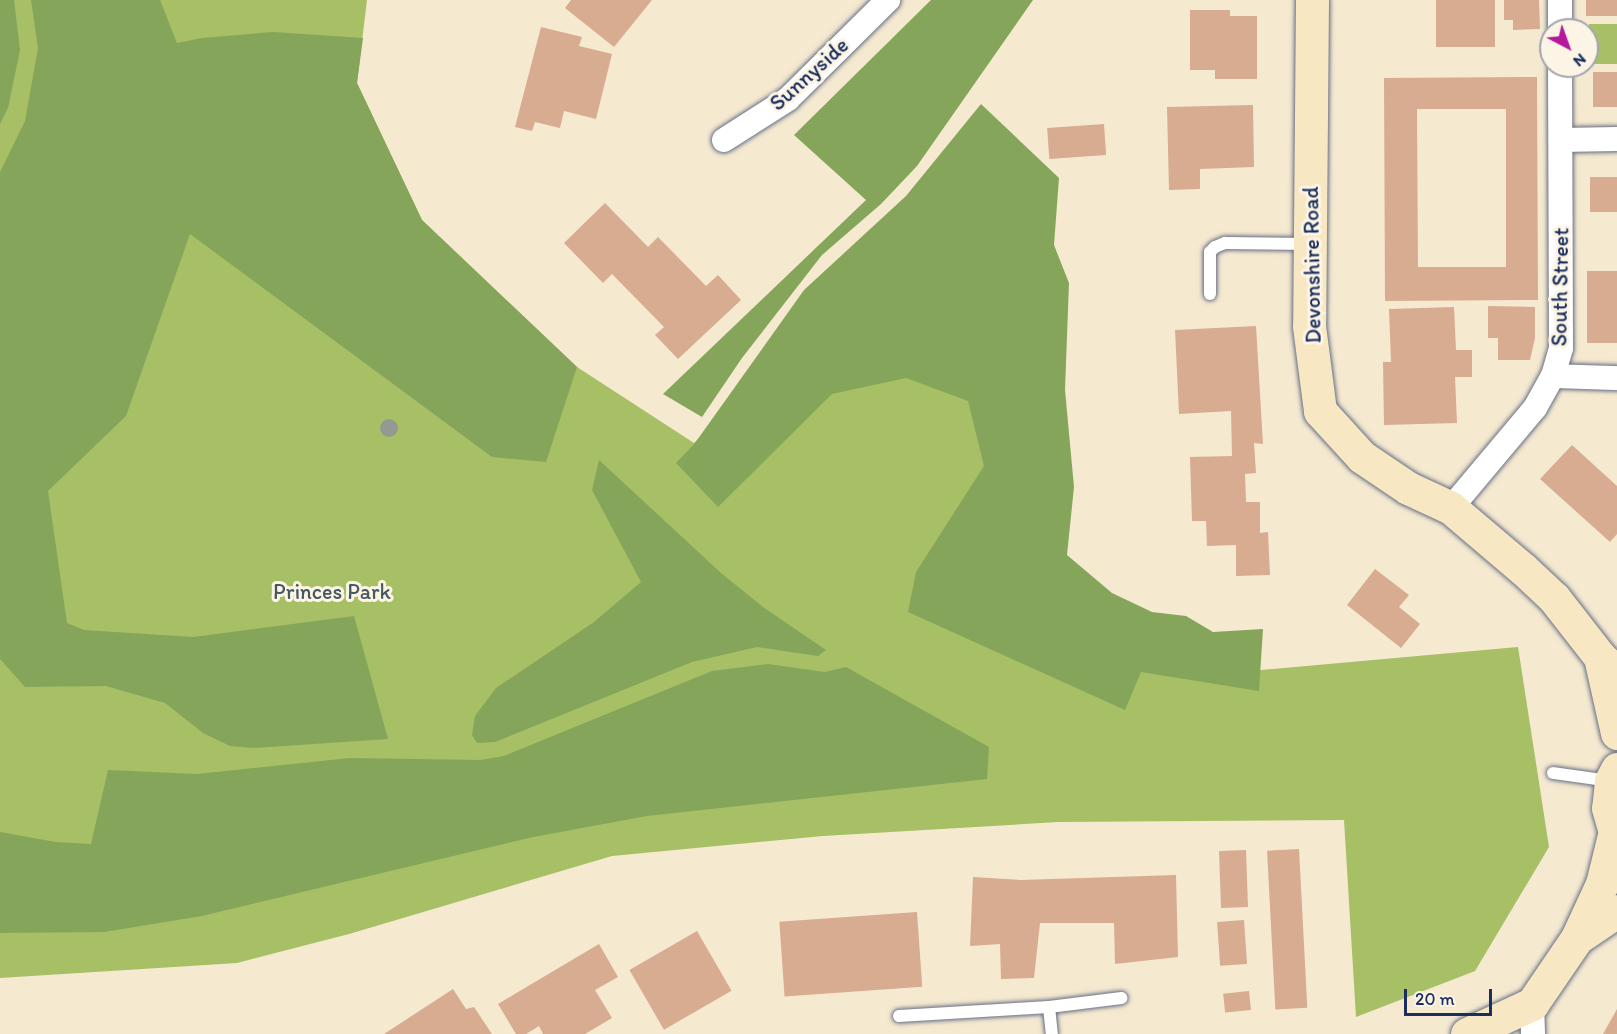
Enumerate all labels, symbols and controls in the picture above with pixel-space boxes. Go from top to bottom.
north arrow [1539,18,1599,78]
street label: Sunnyside [764,32,854,116]
text: N [1570,50,1590,71]
street label: Devonshire Road [1297,186,1327,344]
street label: South Street [1546,228,1574,346]
park label: Princes Park [273,579,391,605]
scale bar [1407,977,1496,1015]
text: 20 m [1415,988,1455,1010]

